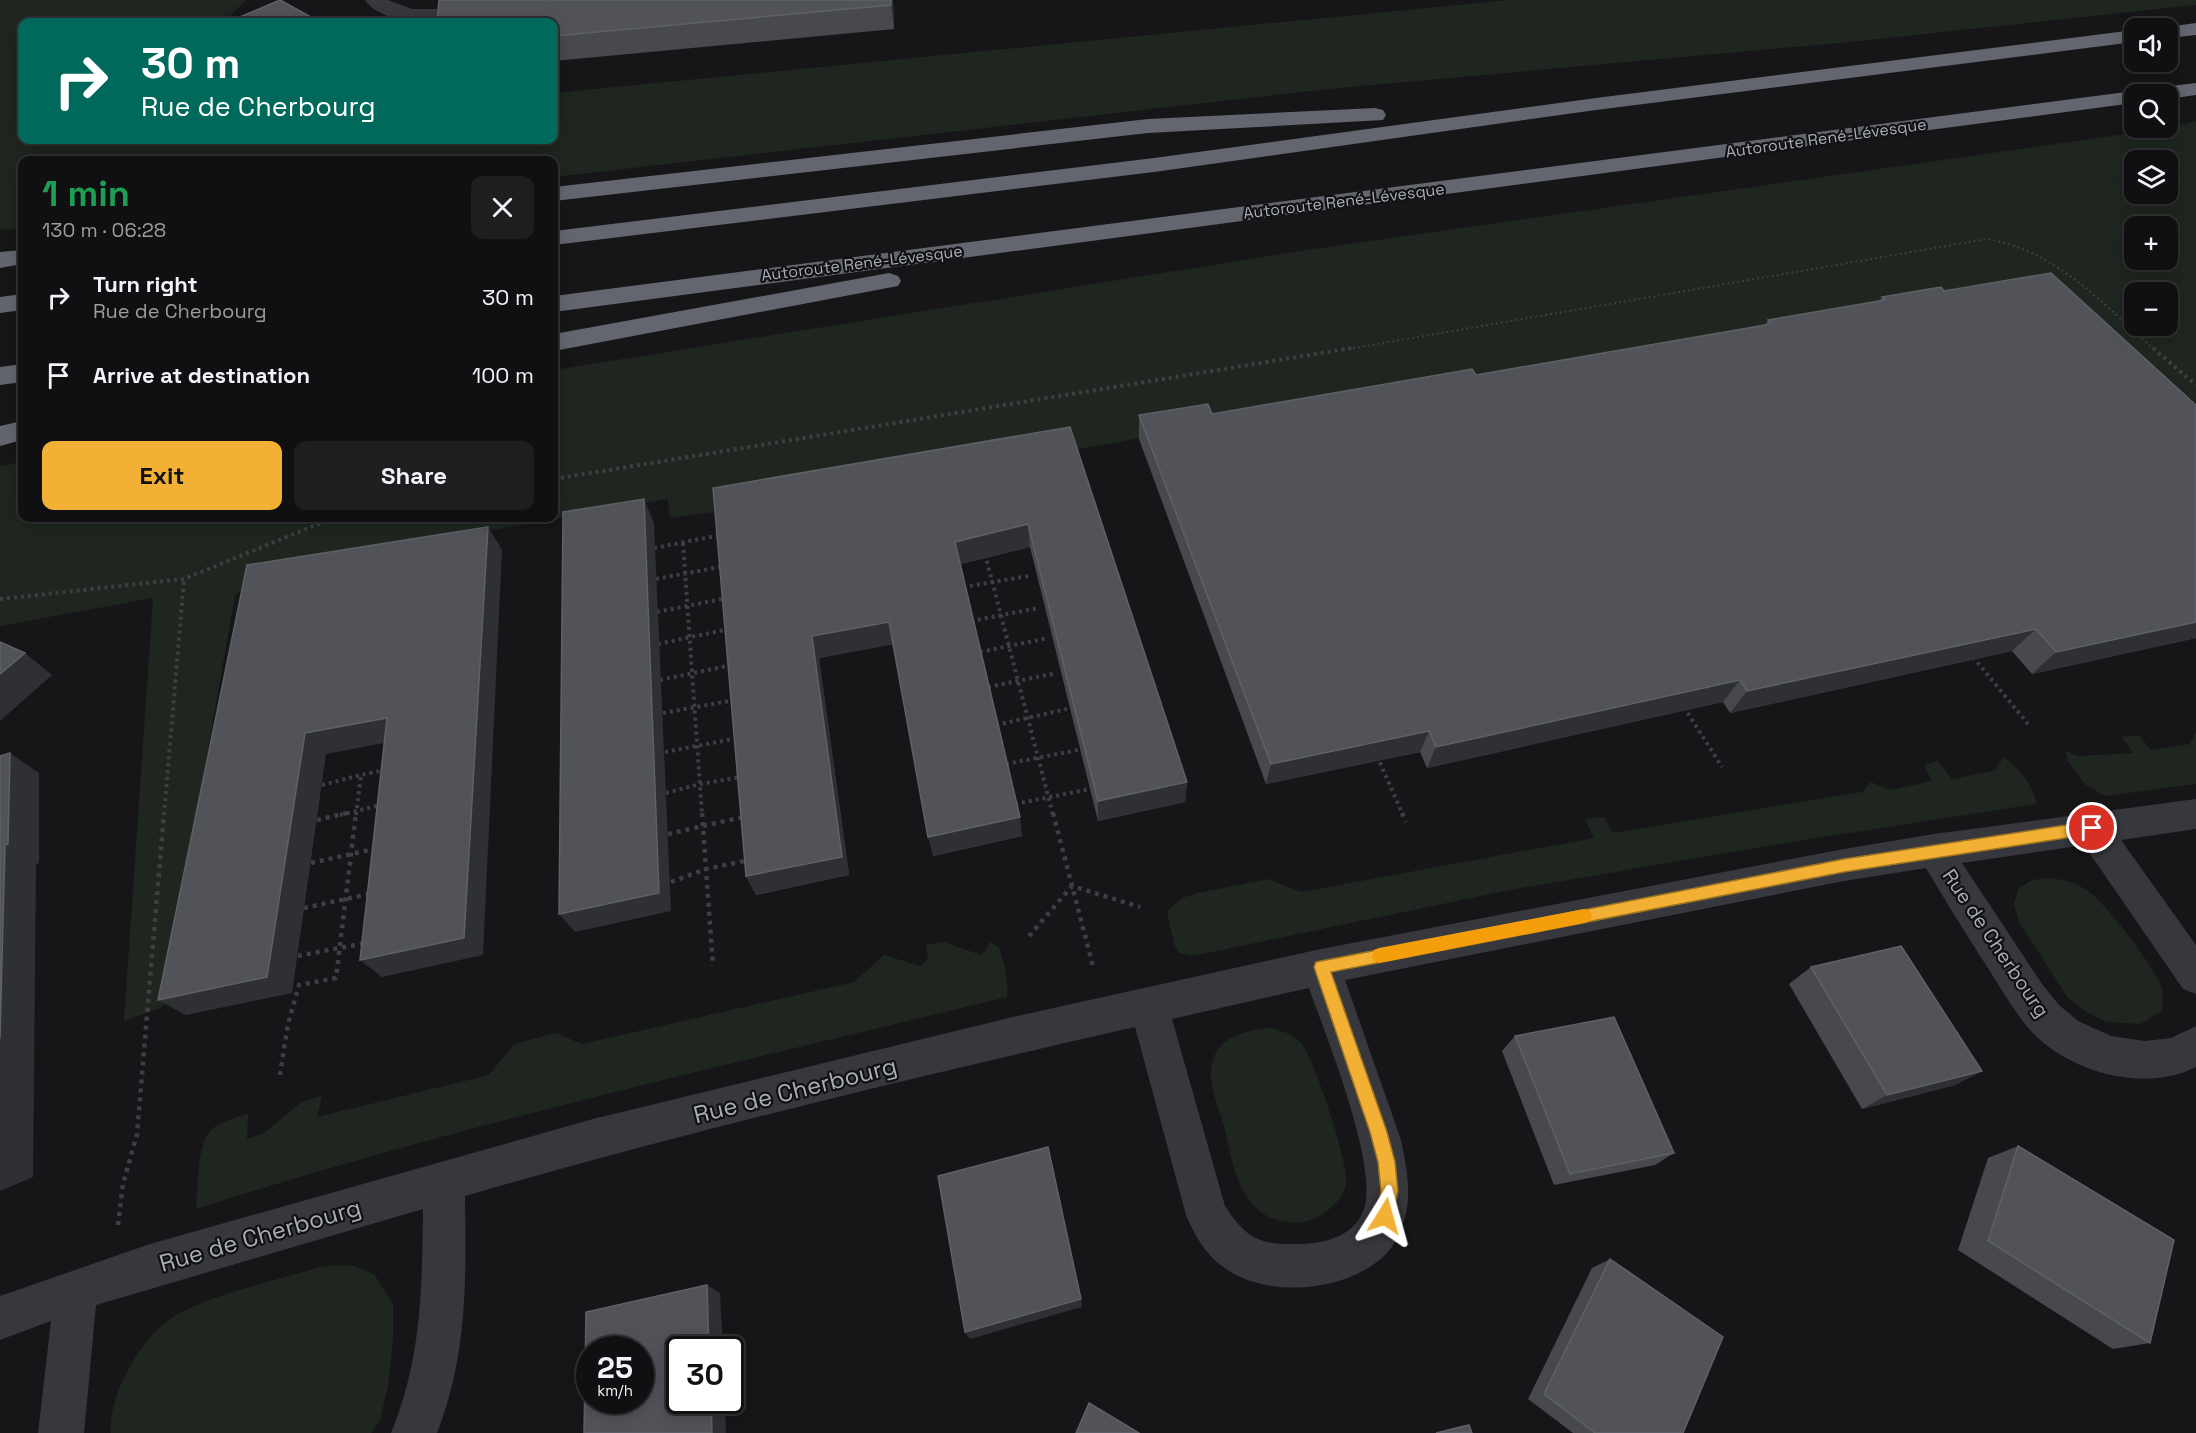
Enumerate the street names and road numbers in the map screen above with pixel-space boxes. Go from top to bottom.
street label: Autoroute René-Lévesque [1724,114,1928,162]
street label: Autoroute René-Lévesque [1242,178,1446,224]
street label: Autoroute René-Lévesque [760,240,964,286]
street label: Rue de Cherbourg [1937,864,2055,1022]
street label: Rue de Cherbourg [690,1050,900,1130]
street label: Rue de Cherbourg [156,1191,364,1279]

